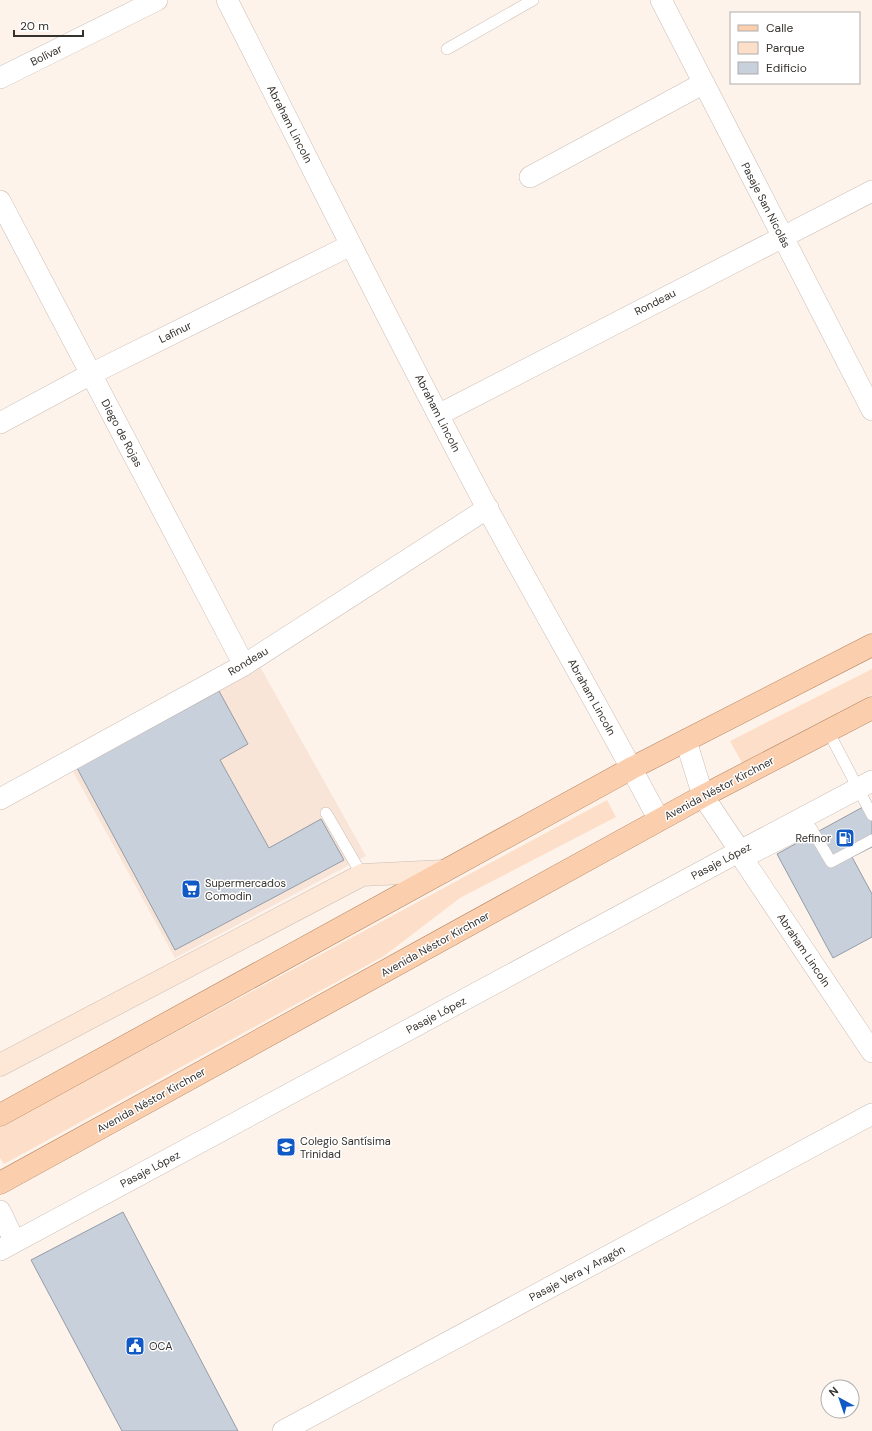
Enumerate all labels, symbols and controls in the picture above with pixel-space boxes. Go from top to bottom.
scale bar [14,12,83,38]
legend [730,12,860,84]
text: 20 m [20,18,49,34]
text: Calle [766,20,793,36]
text: Parque [766,40,805,56]
street label: Bolívar [28,41,64,69]
text: Edificio [766,60,807,76]
street label: Abraham Lincoln [264,83,316,165]
street label: Pasaje San Nicolás [738,160,794,250]
street label: Rondeau [632,286,678,318]
street label: Lafinur [156,318,194,346]
street label: Abraham Lincoln [412,372,464,454]
street label: Diego de Rojas [98,397,146,469]
street label: Rondeau [225,644,271,678]
street label: Abraham Lincoln [565,656,619,738]
street label: Avenida Néstor Kirchner [662,753,776,823]
fuel station icon: Refinor [834,827,856,849]
place label: Refinor [795,831,831,845]
street label: Pasaje López [689,839,753,883]
place label: Supermercados Comodin [205,876,286,903]
supermarket icon: Supermercados Comodin [180,878,202,900]
street label: Avenida Néstor Kirchner [378,908,492,980]
street label: Abraham Lincoln [774,911,834,989]
street label: Pasaje López [404,993,468,1037]
street label: Avenida Néstor Kirchner [94,1064,208,1136]
place label: Colegio Santísima Trinidad [300,1134,391,1161]
school or university icon: Colegio Santísima Trinidad [275,1136,297,1158]
street label: Pasaje López [118,1147,182,1191]
street label: Pasaje Vera y Aragón [527,1242,627,1304]
public building icon: OCA [124,1335,146,1357]
place label: OCA [149,1339,173,1353]
north arrow [820,1379,860,1419]
text: N [826,1383,841,1399]

